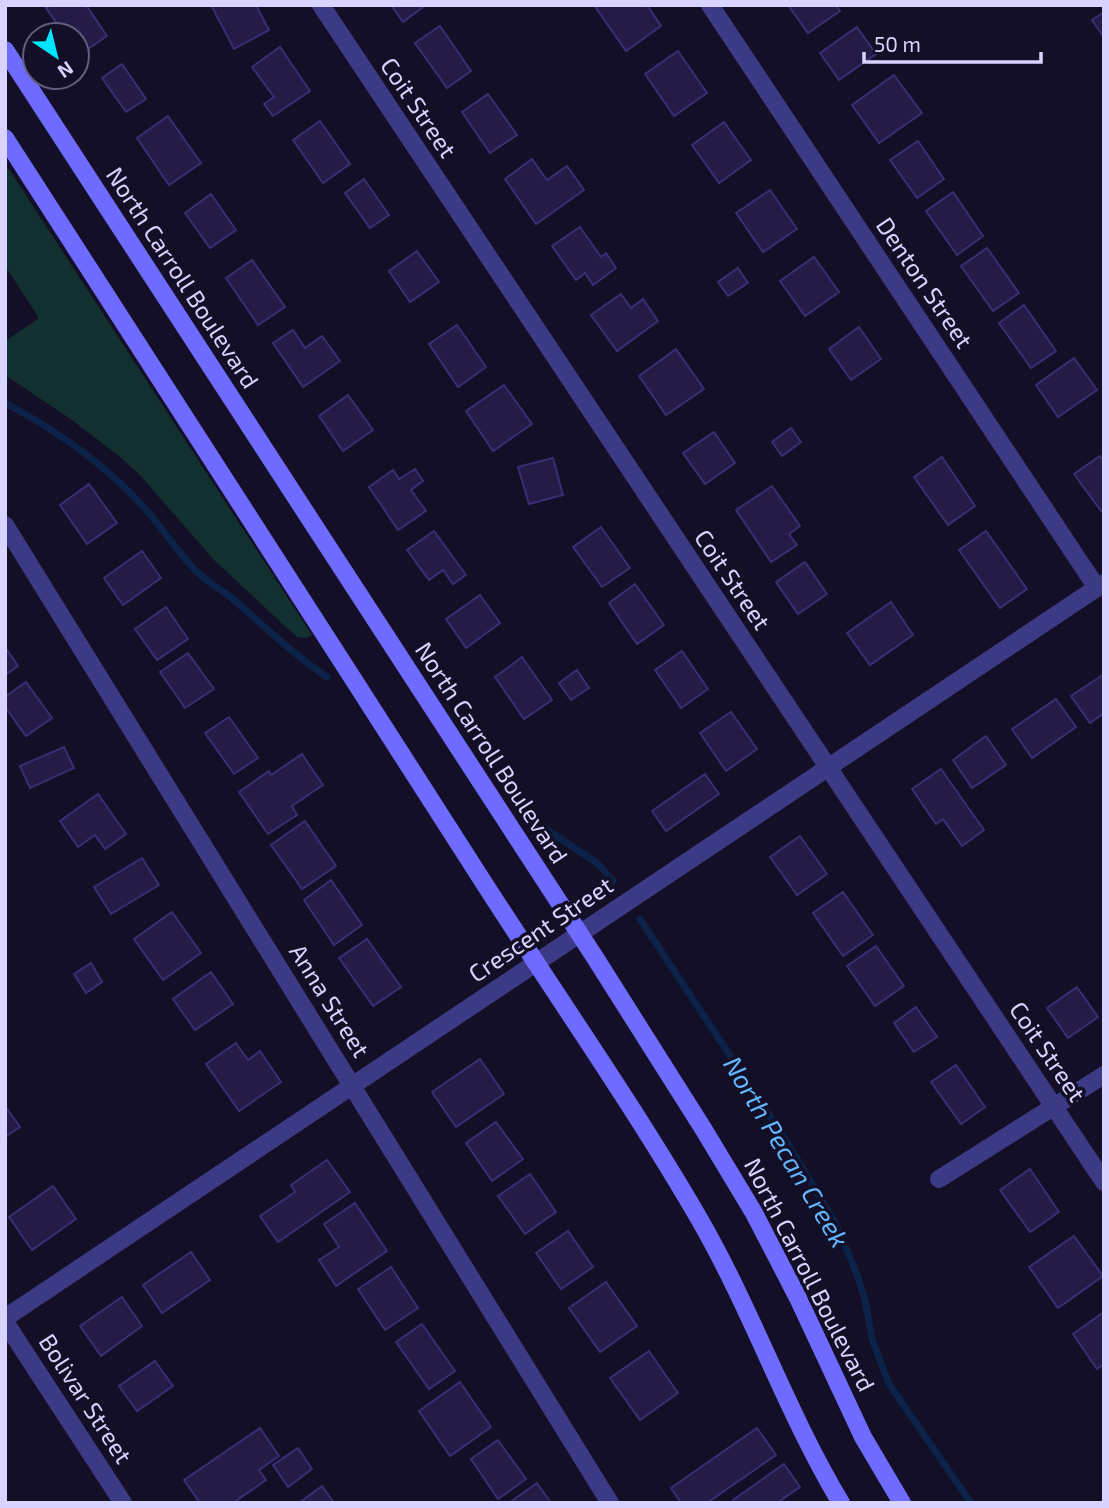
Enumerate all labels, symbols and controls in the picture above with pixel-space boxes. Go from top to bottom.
north arrow [21,21,91,91]
scale bar [864,21,1041,65]
text: 50 m [874,31,921,56]
street label: Coit Street [375,52,463,163]
text: N [54,57,78,84]
street label: North Carroll Boulevard [101,161,266,393]
street label: Denton Street [871,211,980,353]
street label: Coit Street [689,524,777,635]
street label: North Carroll Boulevard [410,636,575,868]
street label: Crescent Street [463,870,618,988]
street label: Anna Street [284,938,376,1062]
street label: Coit Street [1004,996,1092,1107]
water label: North Pecan Creek [718,1050,857,1252]
street label: North Carroll Boulevard [739,1153,882,1396]
street label: Bolivar Street [34,1328,139,1468]

